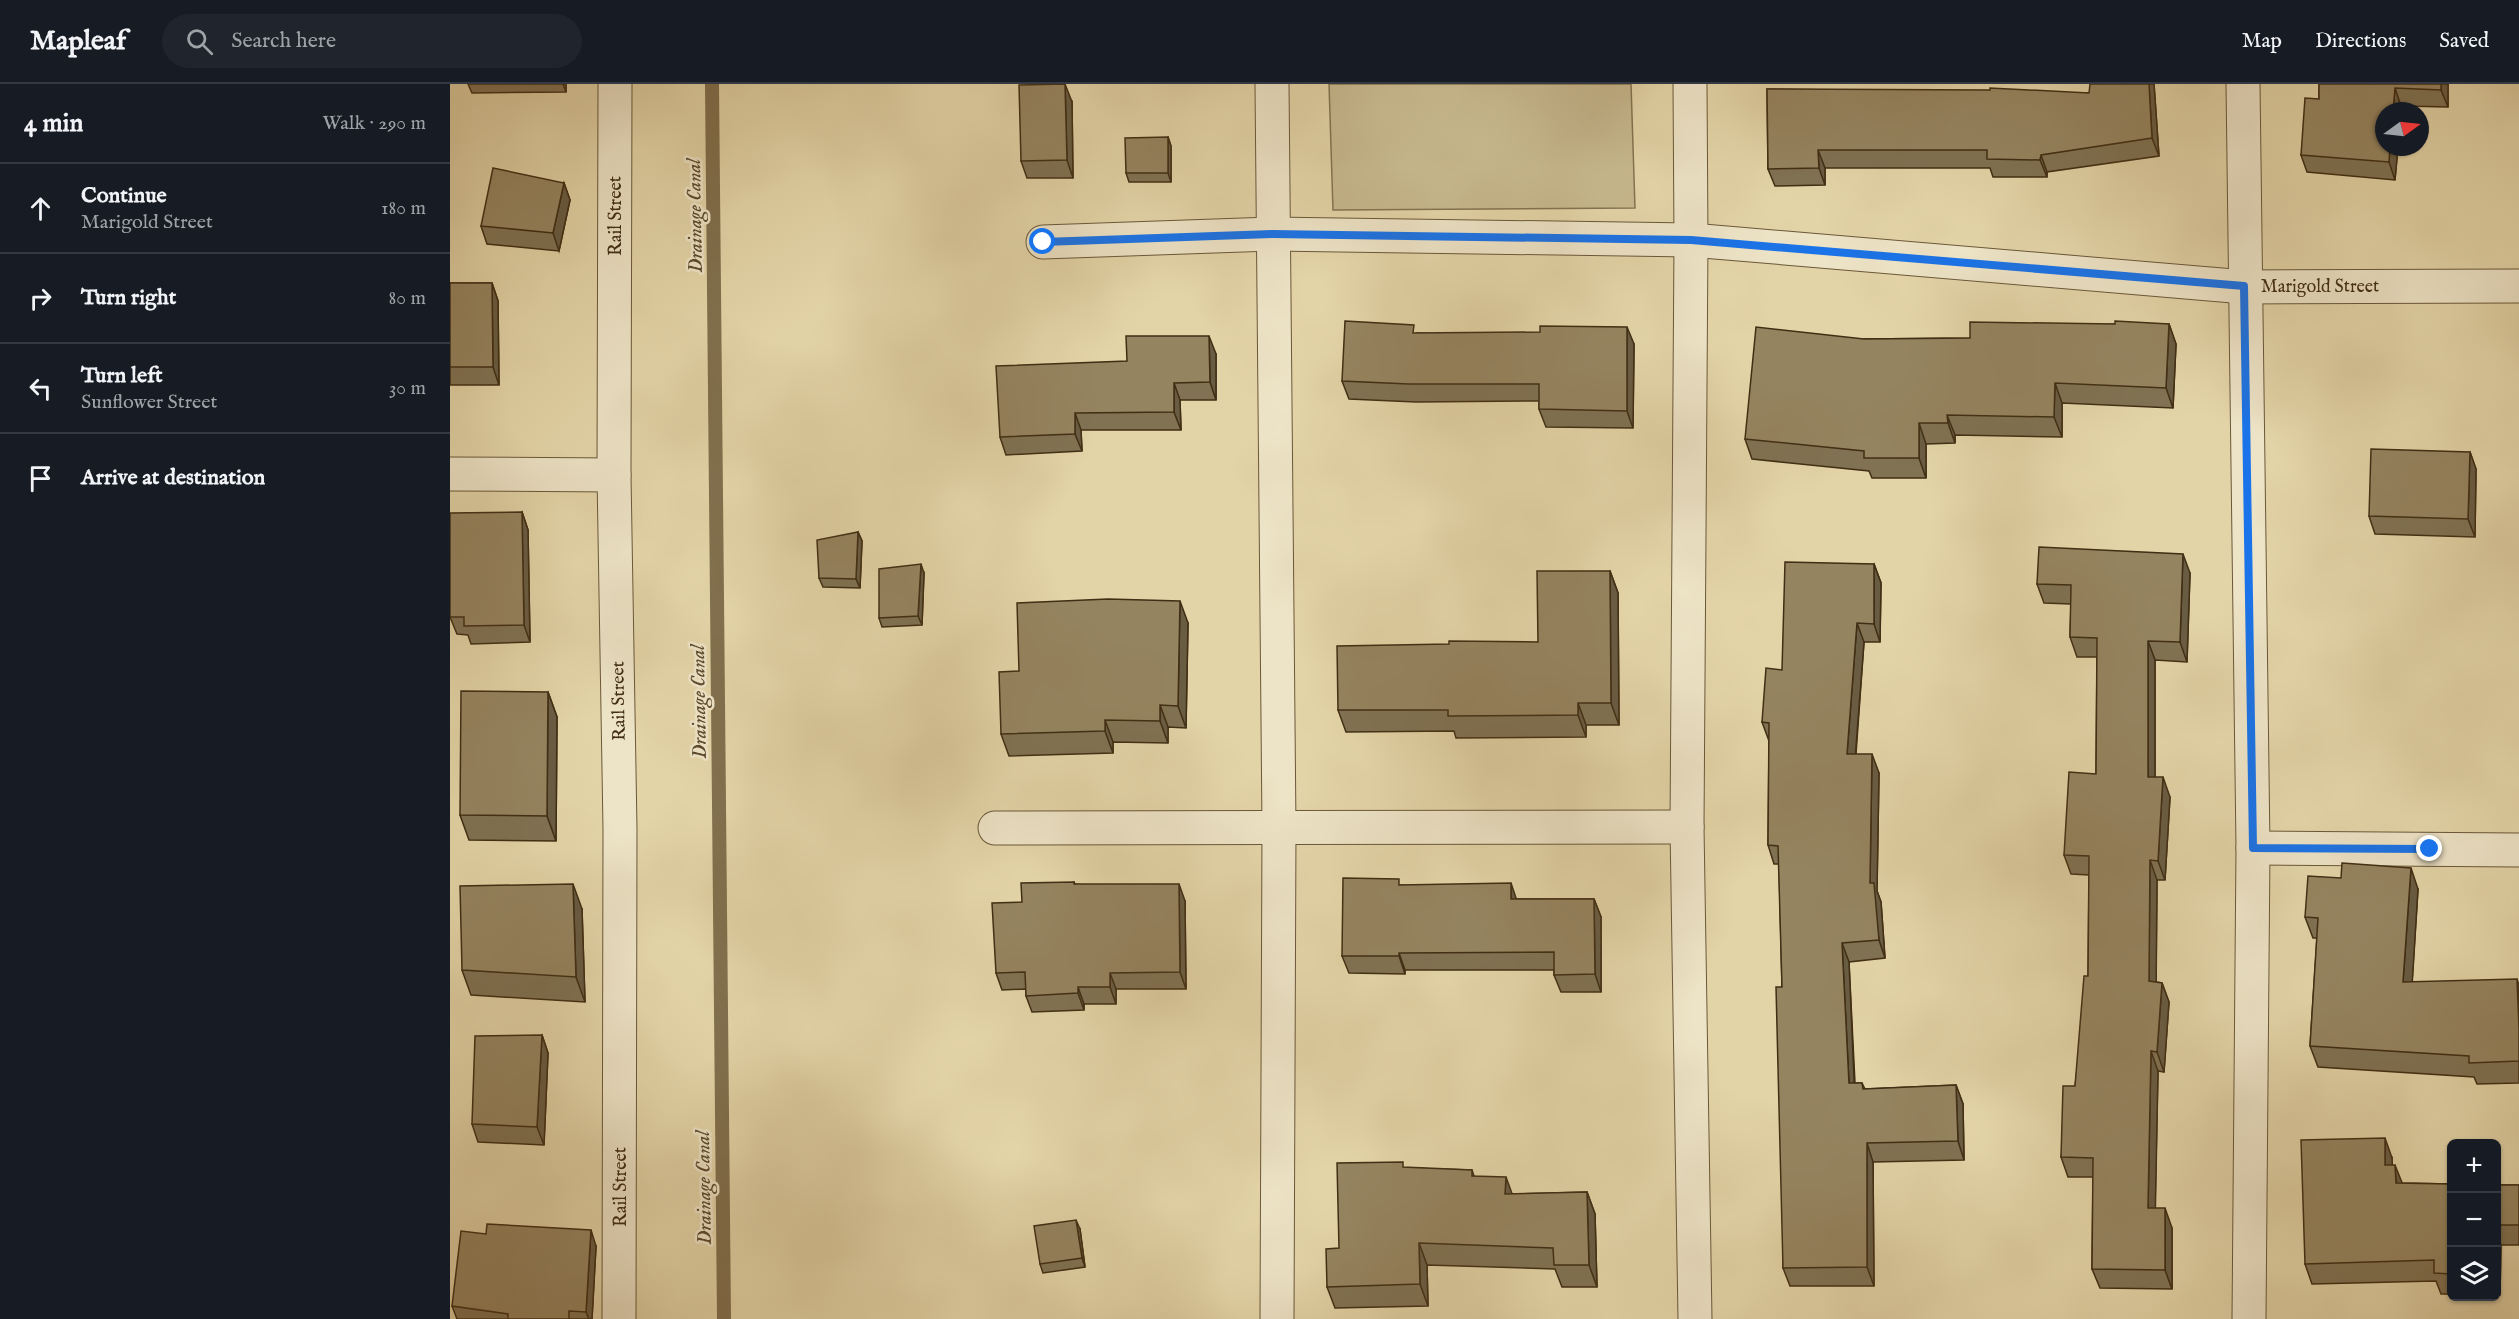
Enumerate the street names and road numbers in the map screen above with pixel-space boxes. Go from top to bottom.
street label: Rail Street [605,176,628,256]
street label: Marigold Street [2261,276,2379,299]
street label: Rail Street [607,661,632,741]
street label: Rail Street [610,1147,633,1227]

